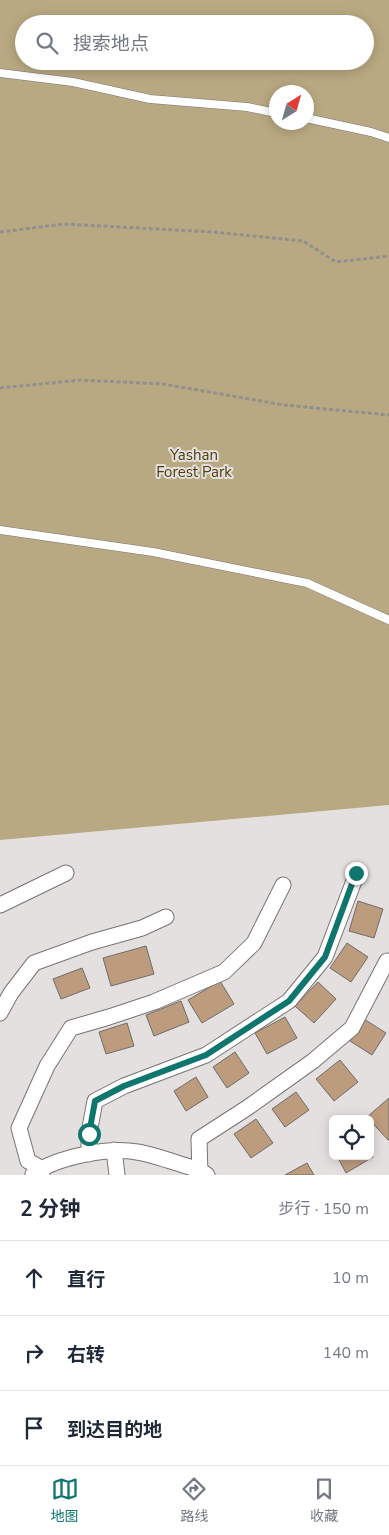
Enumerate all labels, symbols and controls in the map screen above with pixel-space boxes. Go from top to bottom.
search box [15,15,374,70]
icon: search [33,29,61,57]
text: 搜索地点 [73,31,149,57]
north arrow [269,85,314,130]
park label: Yashan Forest Park [156,445,232,482]
route end [345,862,368,885]
map controls [329,1115,374,1160]
button: locate [329,1115,374,1160]
route start [78,1123,101,1146]
text: 2 分钟 [20,1195,80,1223]
text: 步行 · 150 m [279,1198,369,1220]
icon: ahead [20,1264,48,1292]
text: 直行 [67,1267,105,1293]
text: 10 m [332,1267,369,1289]
icon: right [20,1339,48,1367]
text: 右转 [67,1342,105,1368]
text: 140 m [322,1342,369,1364]
icon: arrive [20,1414,48,1442]
text: 到达目的地 [67,1417,162,1443]
tab: 地图 [51,1475,79,1526]
tab: 路线 [180,1475,208,1526]
tab: 收藏 [310,1475,338,1526]

